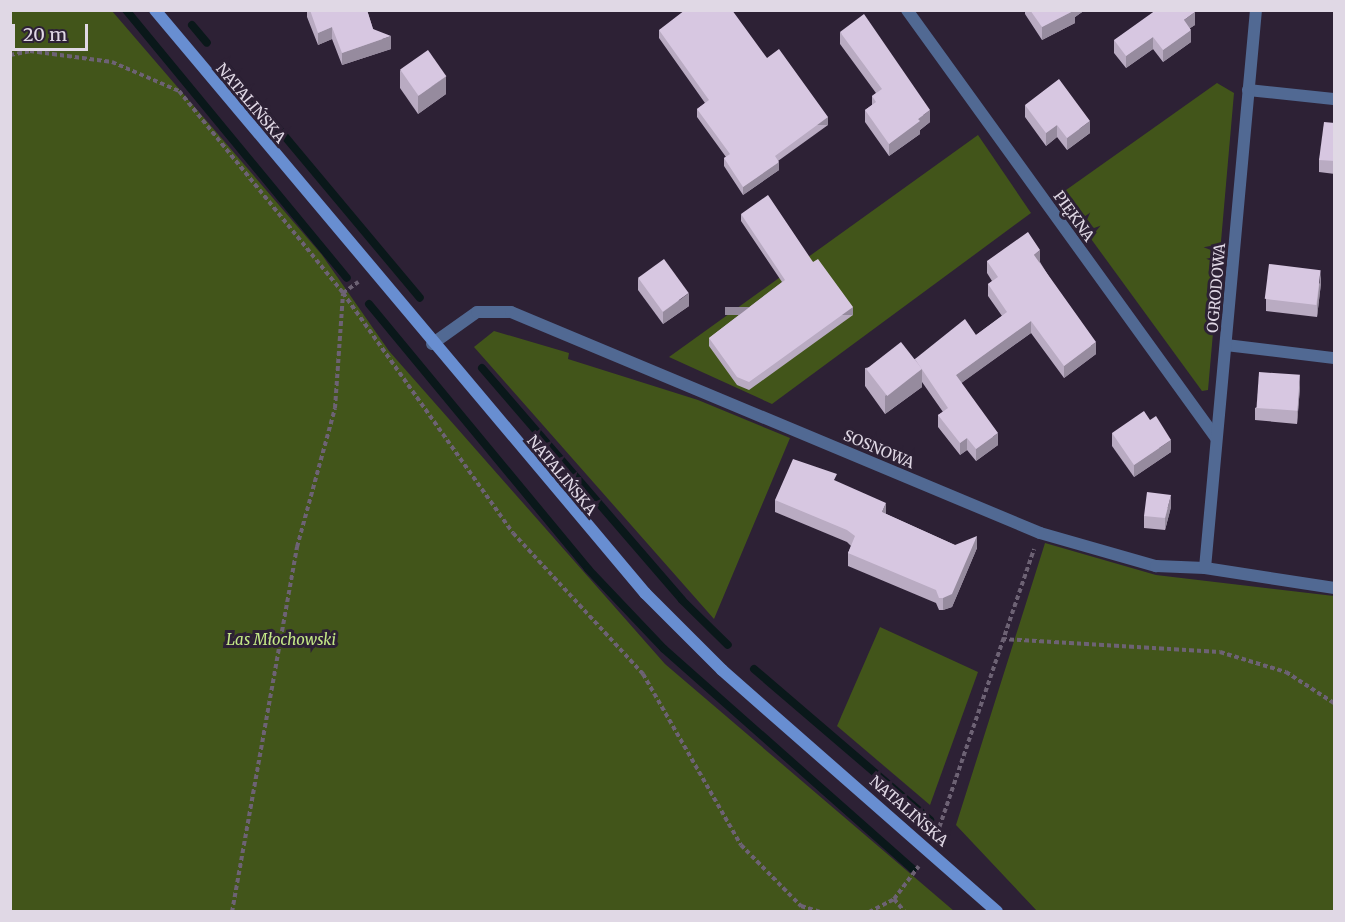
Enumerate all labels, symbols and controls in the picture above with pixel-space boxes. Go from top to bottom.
scale bar [15,12,92,50]
text: 20 m [23,23,67,46]
street label: NATALIŃSKA [213,60,289,146]
street label: PIĘKNA [1050,187,1098,245]
street label: OGRODOWA [1203,242,1229,334]
street label: SOSNOWA [841,426,917,472]
street label: NATALIŃSKA [524,432,600,518]
park label: Las Młochowski [226,631,336,649]
street label: NATALIŃSKA [866,772,952,850]

